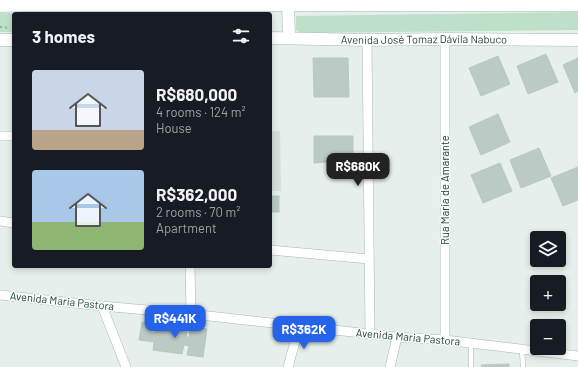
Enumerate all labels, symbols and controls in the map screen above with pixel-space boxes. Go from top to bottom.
icon: filters [230,25,252,47]
text: 3 homes [32,26,95,46]
street label: Avenida José Tomaz Dávila Nabuco [341,32,507,46]
text: R$680,000 [156,84,237,104]
icon: home [64,86,112,134]
text: 4 rooms · 124 m² [156,104,246,120]
text: House [156,120,192,136]
street label: Rua Maria de Amarante [438,135,451,245]
pin: R$680K [325,153,391,187]
text: R$680K [336,158,380,174]
text: R$362,000 [156,184,237,204]
icon: home [64,186,112,234]
text: 2 rooms · 70 m² [156,204,240,220]
text: Apartment [156,220,217,236]
map controls [530,231,566,355]
button: layers [530,231,566,267]
button: + [530,275,566,311]
street label: Avenida Maria Pastora [9,289,115,312]
pin: R$441K [142,305,208,339]
text: R$441K [154,310,196,326]
pin: R$362K [271,316,337,350]
button: − [530,319,566,355]
text: R$362K [282,321,326,337]
street label: Avenida Maria Pastora [355,325,461,348]

